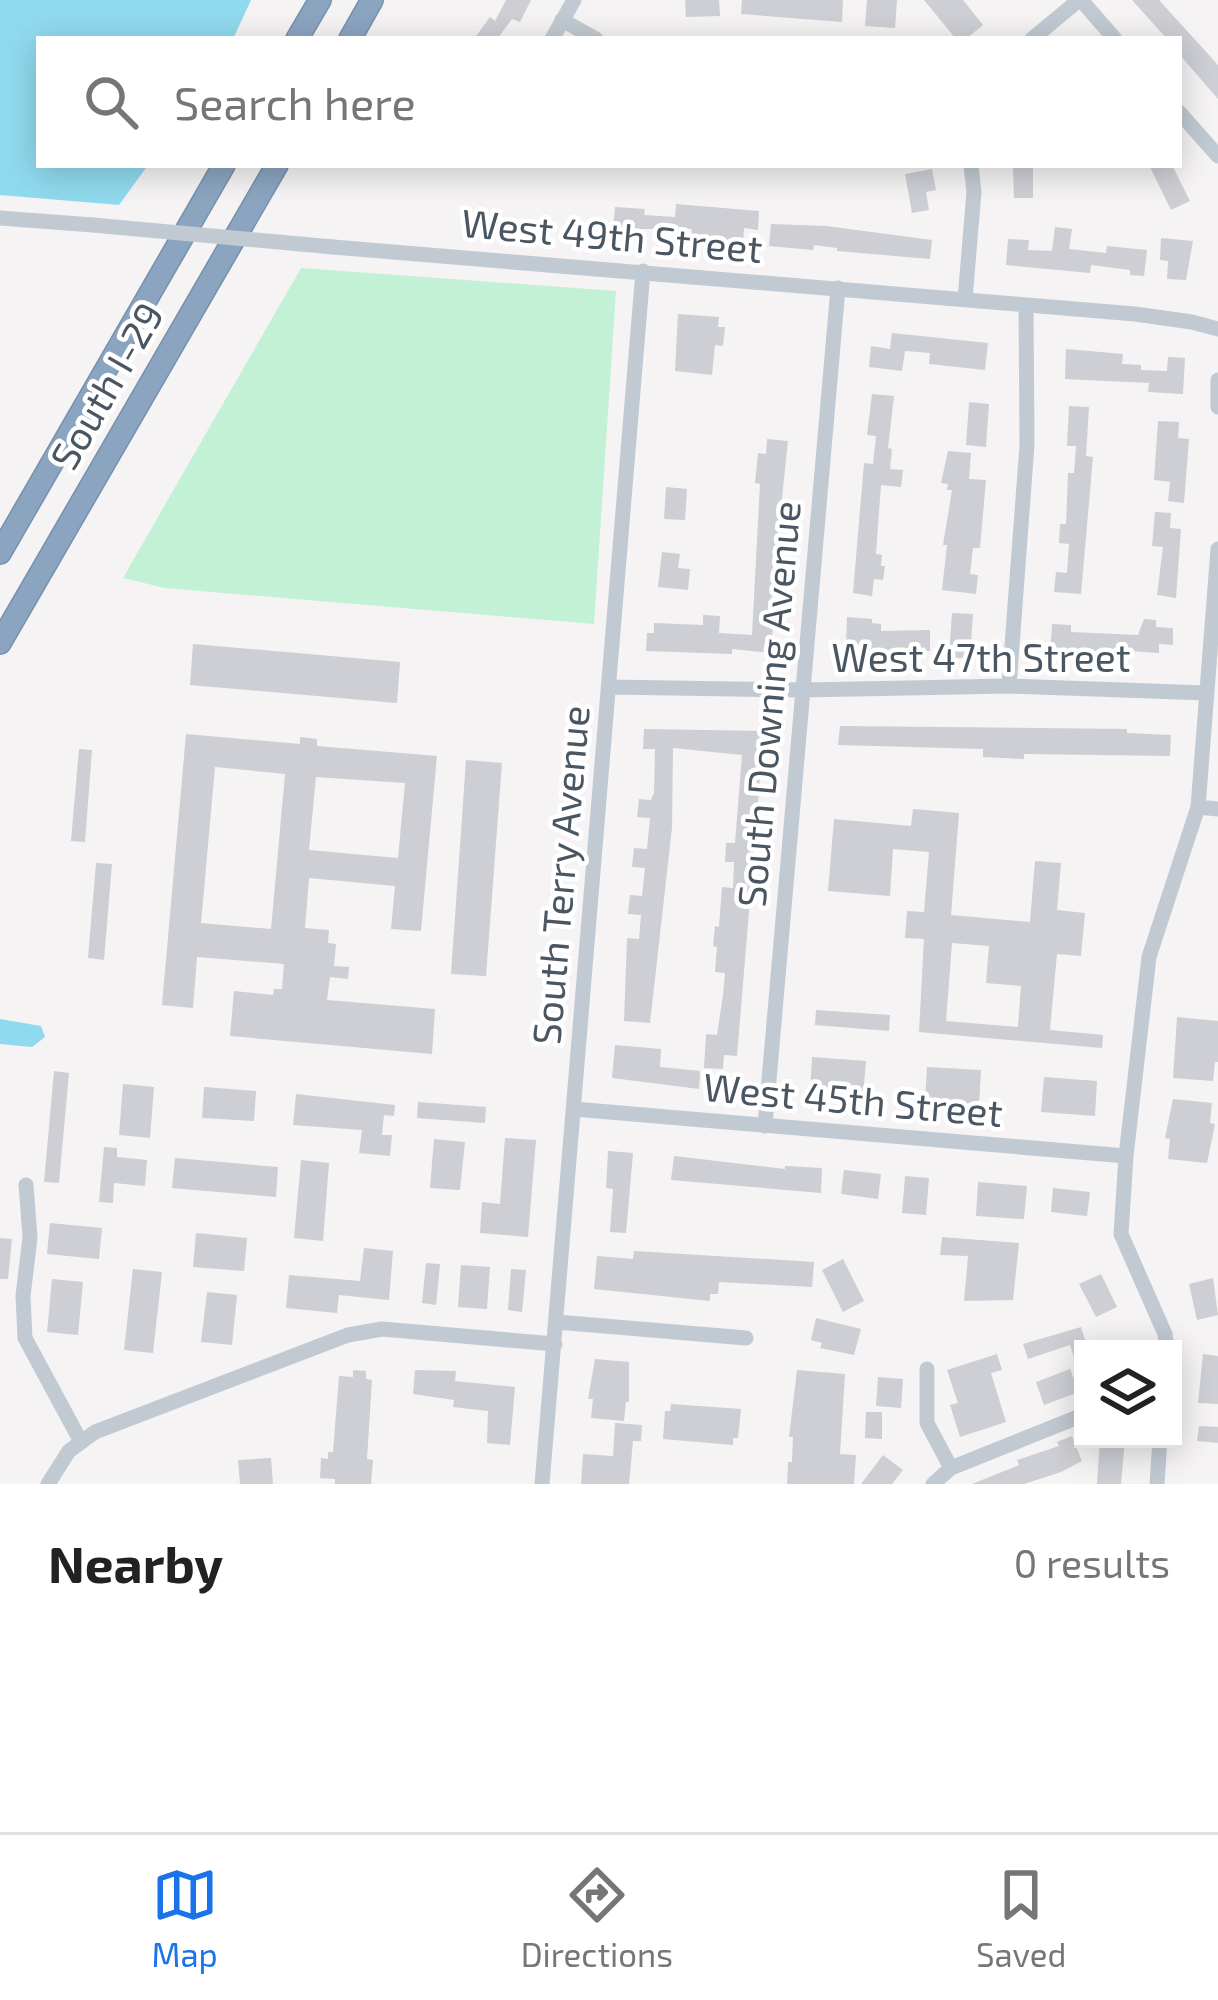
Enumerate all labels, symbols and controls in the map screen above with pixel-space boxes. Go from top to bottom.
search box [36,36,1182,168]
icon: search [78,69,144,135]
text: Search here [174,75,416,129]
street label: West 49th Street [460,198,764,271]
street label: South I-29 [39,294,172,477]
street label: South Downing Avenue [726,499,809,909]
street label: West 47th Street [831,633,1131,680]
street label: South Terry Avenue [521,703,598,1046]
street label: West 45th Street [702,1062,1005,1135]
map controls [1074,1340,1182,1448]
button: layers [1074,1340,1182,1448]
text: Nearby [48,1532,223,1593]
text: 0 results [1014,1539,1170,1586]
tab: Map [152,1862,218,1974]
tab: Directions [521,1862,673,1974]
tab: Saved [976,1862,1066,1974]

